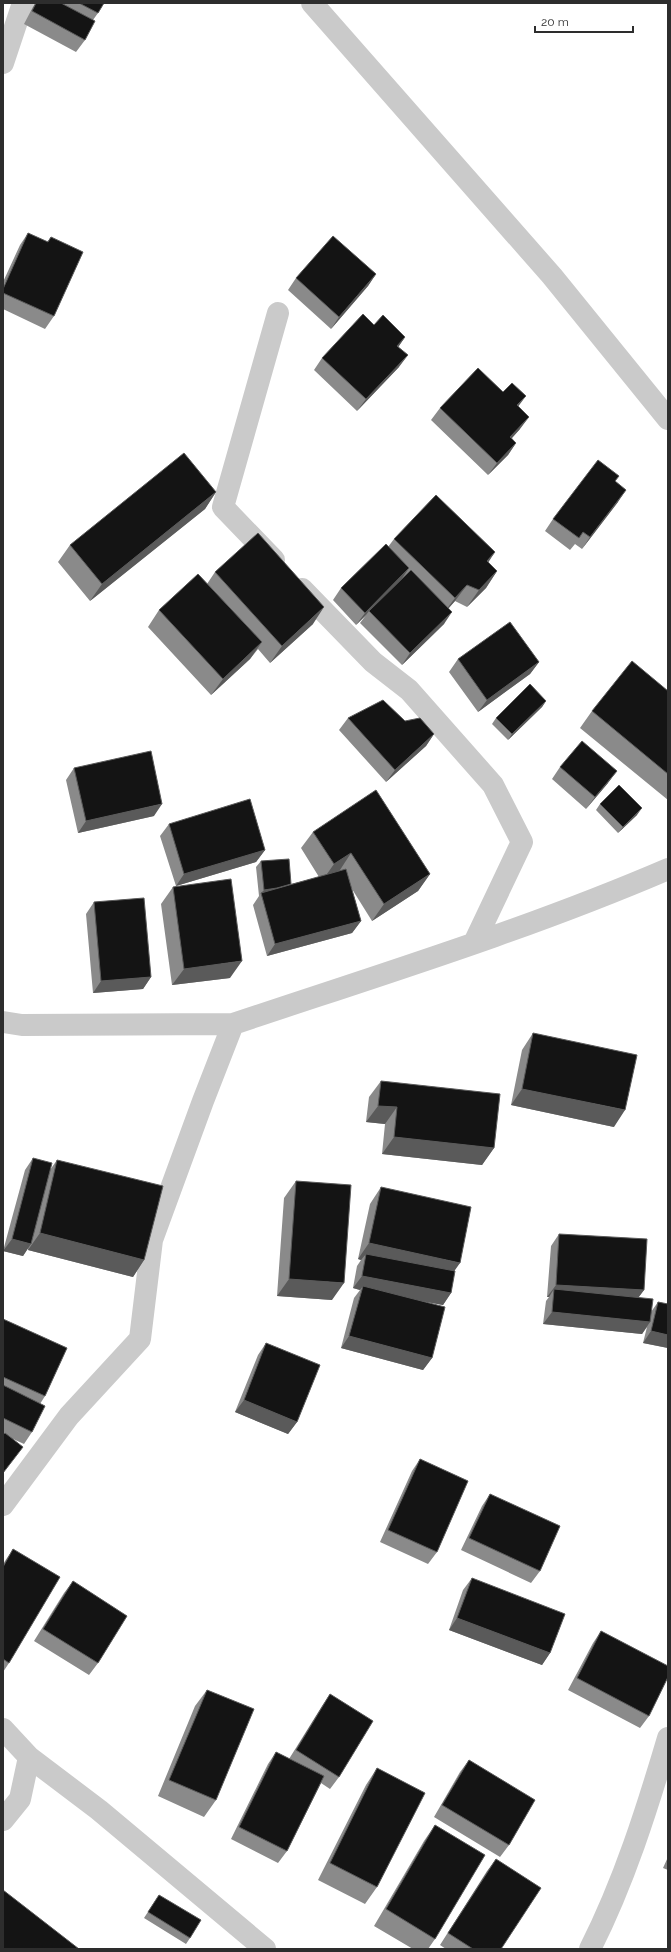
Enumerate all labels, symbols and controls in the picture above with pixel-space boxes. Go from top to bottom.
scale bar [535,8,633,34]
text: 20 m [541,15,569,29]

